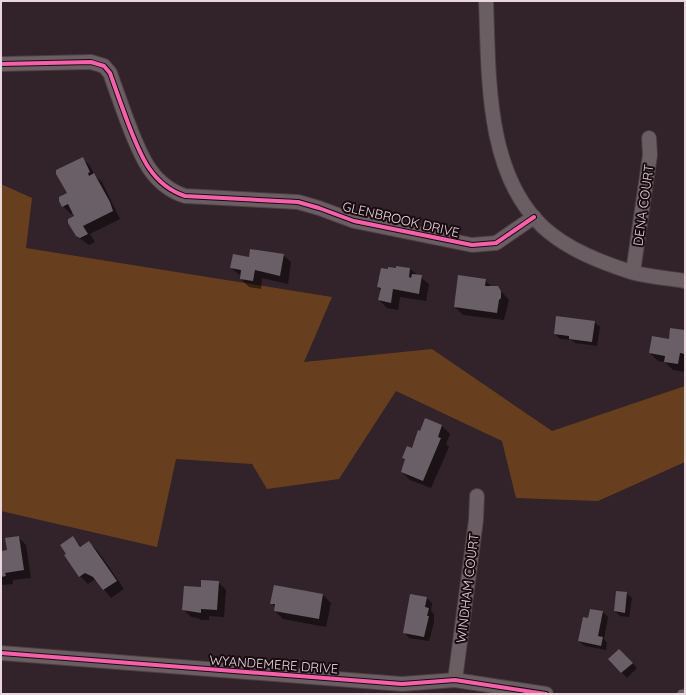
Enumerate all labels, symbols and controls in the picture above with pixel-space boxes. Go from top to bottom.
street label: DENA COURT [629,163,657,247]
street label: GLENBROOK DRIVE [341,198,461,240]
street label: WINDHAM COURT [452,532,482,644]
street label: WYANDEMERE DRIVE [209,652,339,676]

